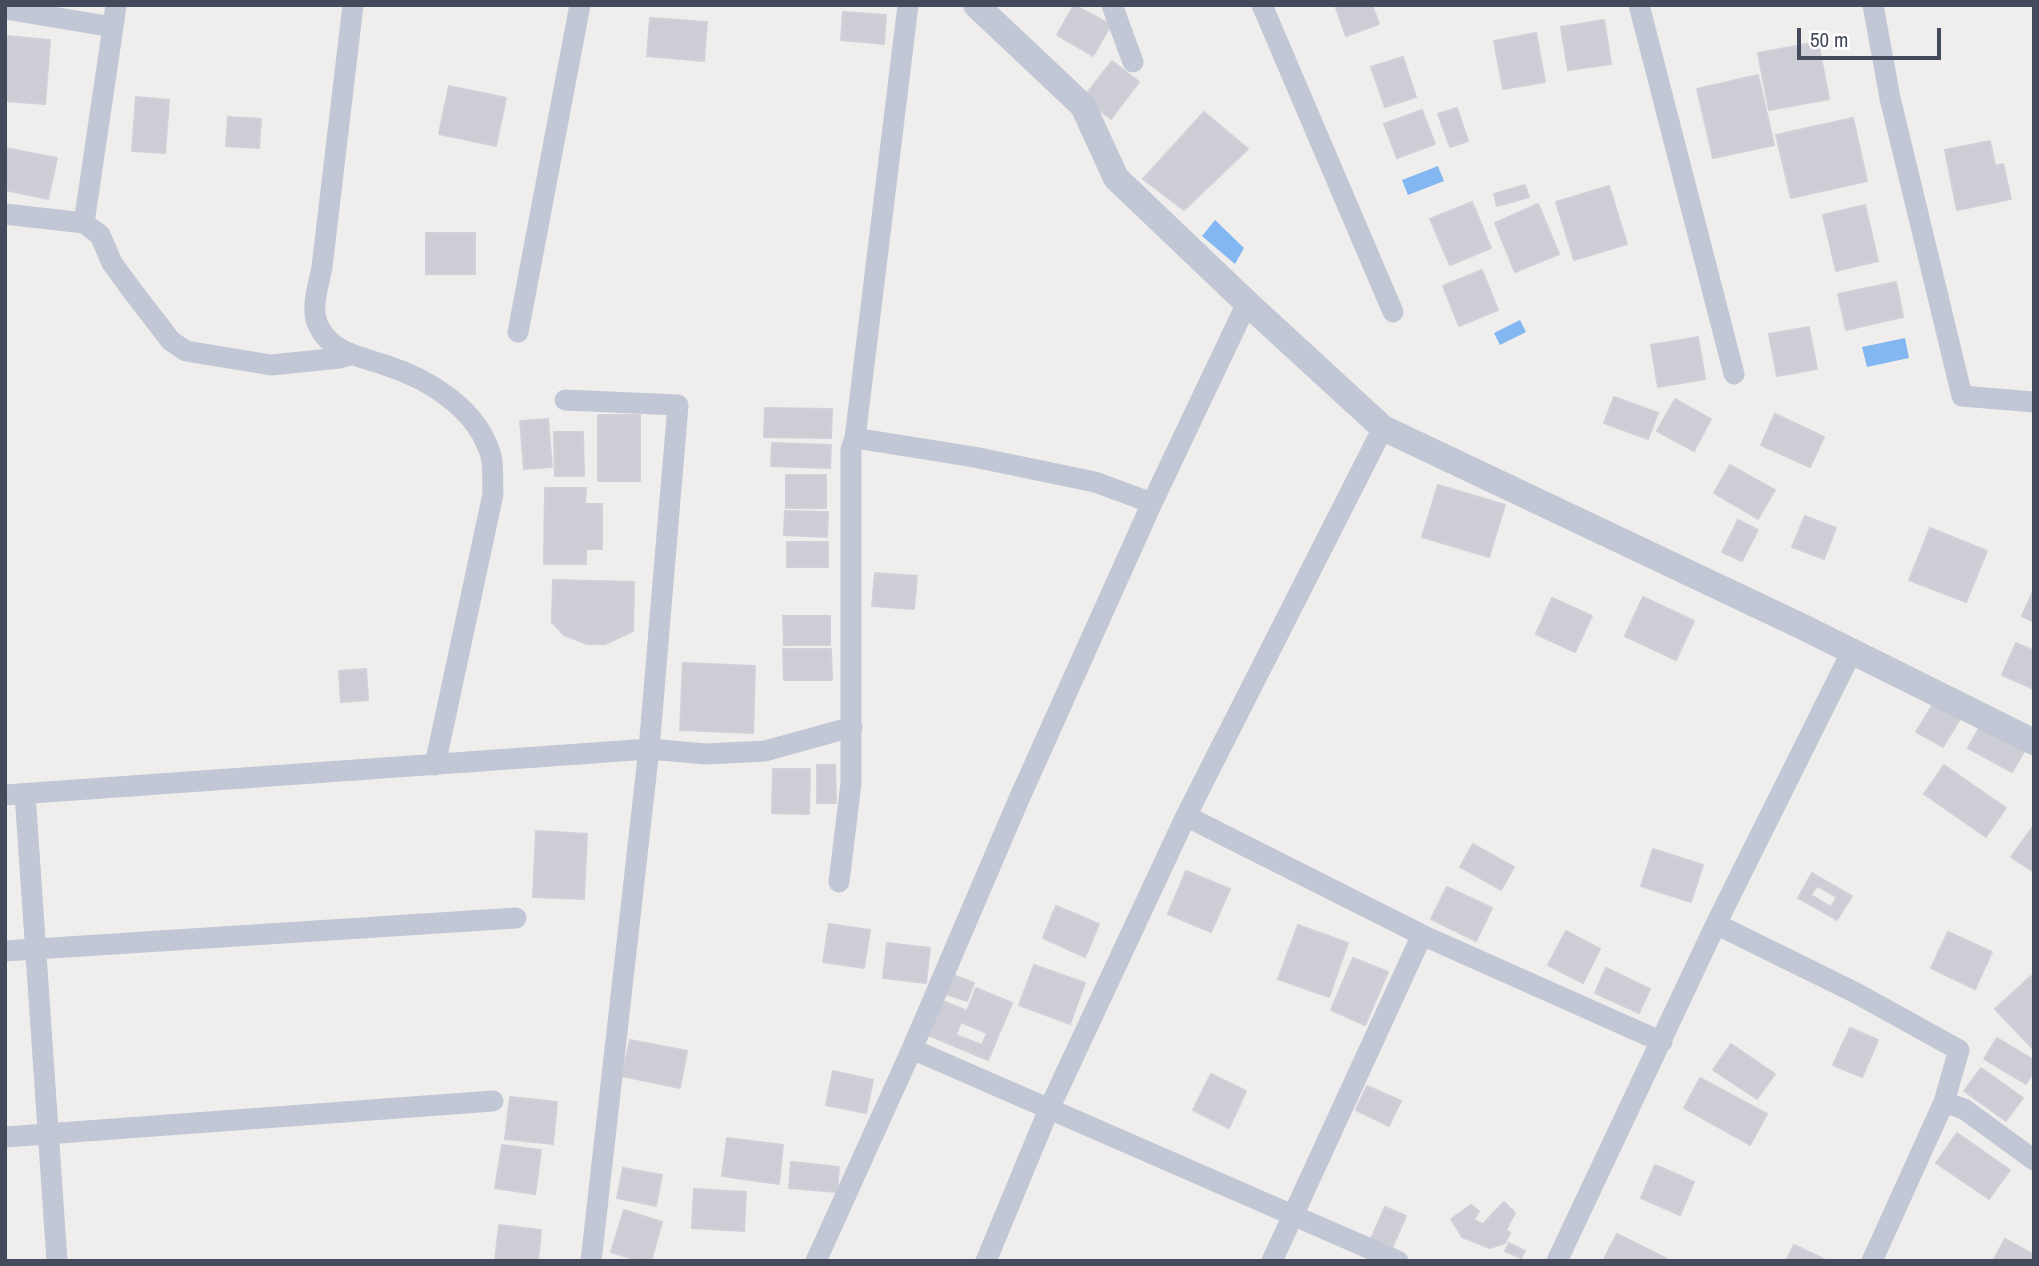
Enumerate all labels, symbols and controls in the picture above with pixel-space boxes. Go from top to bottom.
scale bar [1801,14,1944,58]
text: 50 m [1810,25,1848,54]

